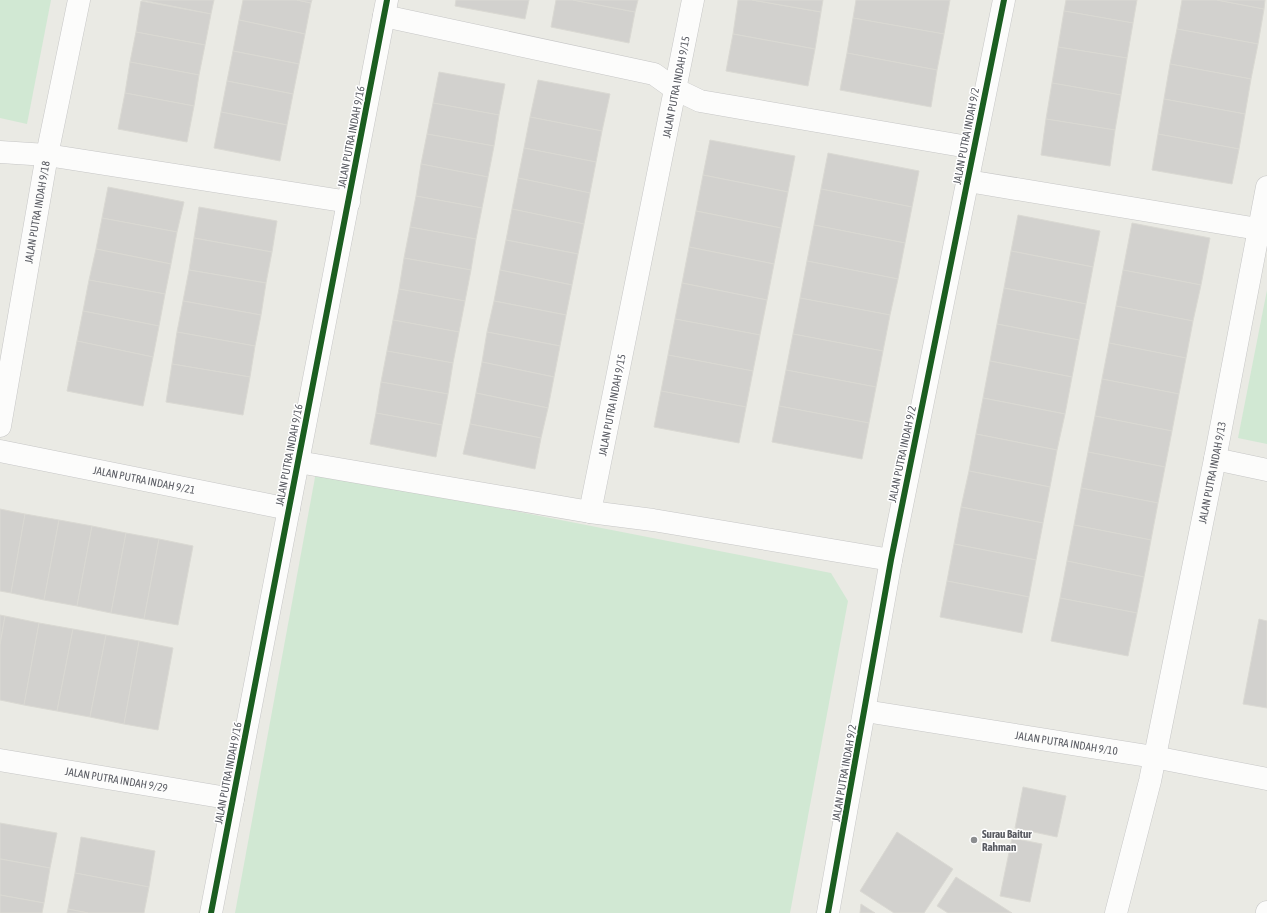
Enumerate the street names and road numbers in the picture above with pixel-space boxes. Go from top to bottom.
street label: JALAN PUTRA INDAH 9/15 [660,35,692,139]
street label: JALAN PUTRA INDAH 9/16 [335,85,367,189]
street label: JALAN PUTRA INDAH 9/2 [951,87,981,185]
street label: JALAN PUTRA INDAH 9/18 [22,160,52,264]
street label: JALAN PUTRA INDAH 9/15 [596,353,628,457]
street label: JALAN PUTRA INDAH 9/16 [273,403,305,507]
street label: JALAN PUTRA INDAH 9/2 [886,405,918,503]
street label: JALAN PUTRA INDAH 9/13 [1196,420,1228,525]
street label: JALAN PUTRA INDAH 9/21 [92,464,196,496]
street label: JALAN PUTRA INDAH 9/16 [212,721,244,825]
street label: JALAN PUTRA INDAH 9/2 [830,723,858,823]
street label: JALAN PUTRA INDAH 9/10 [1014,729,1119,757]
street label: JALAN PUTRA INDAH 9/29 [64,765,169,794]

